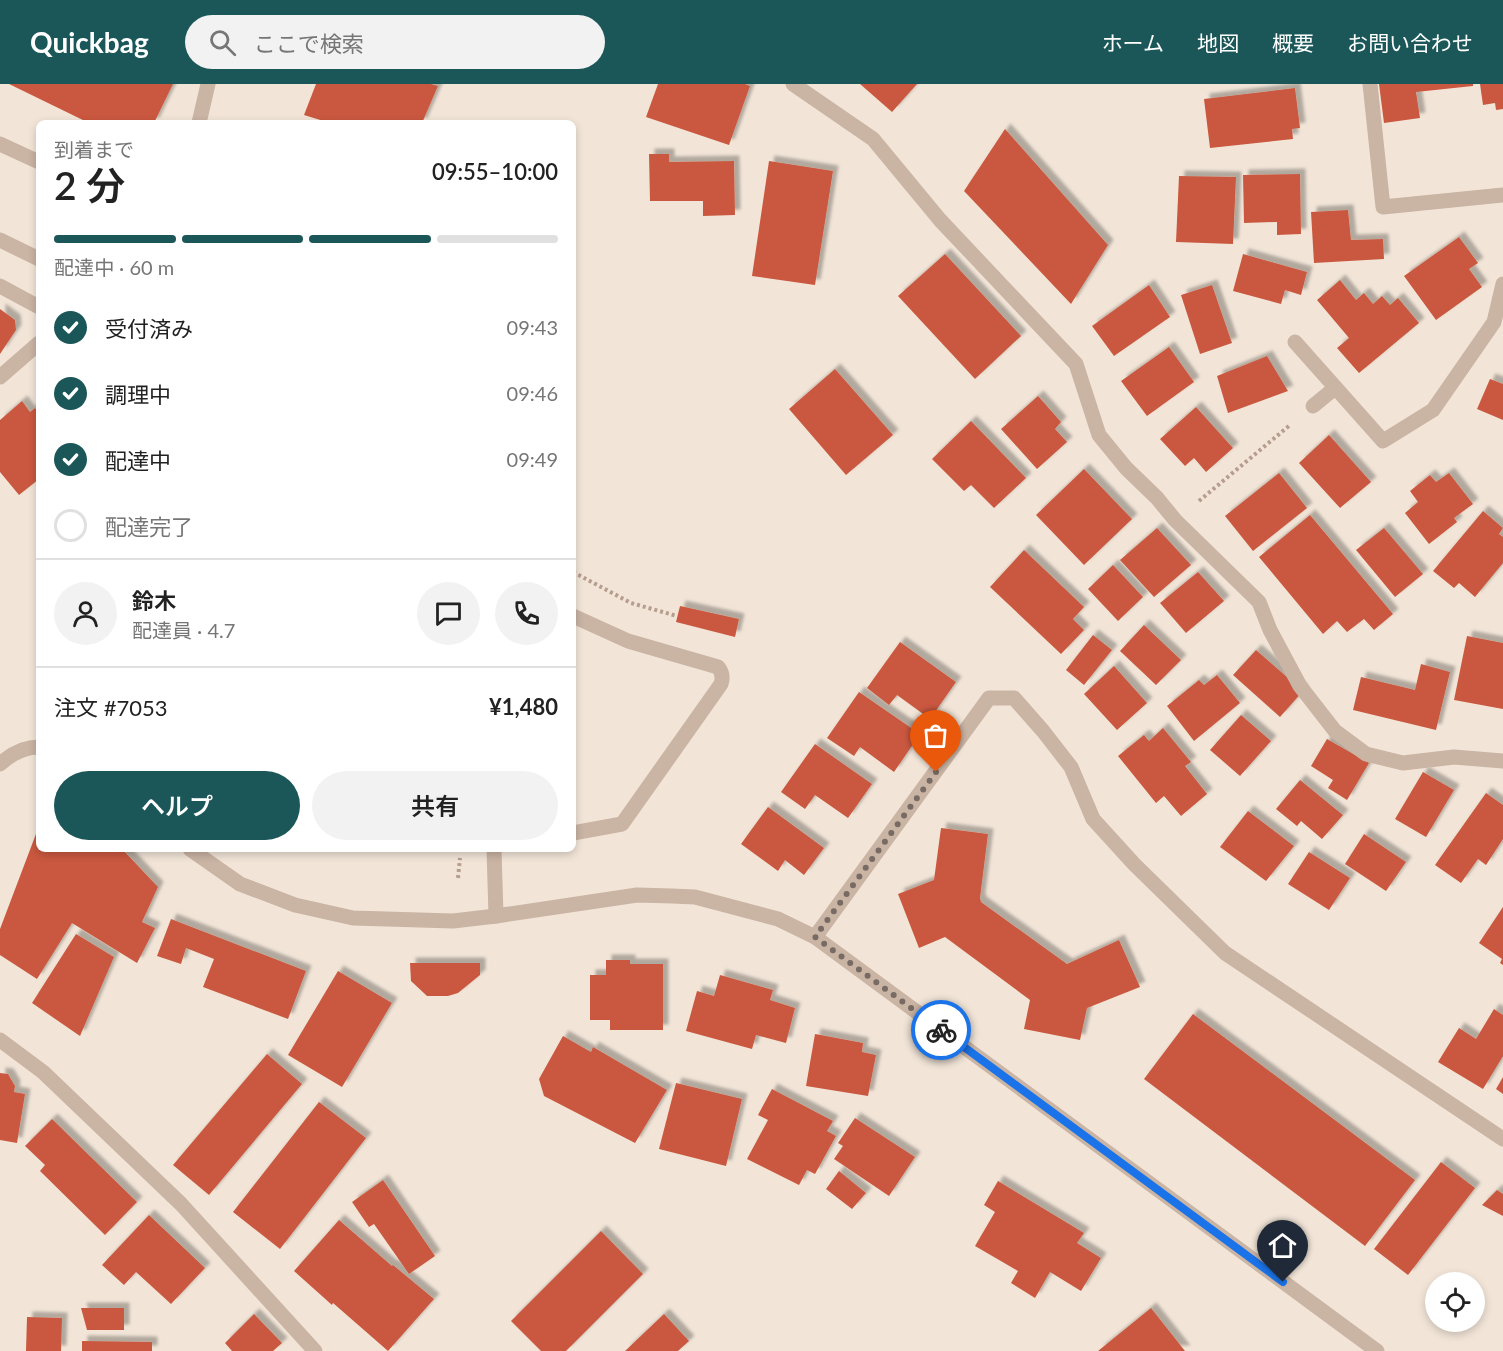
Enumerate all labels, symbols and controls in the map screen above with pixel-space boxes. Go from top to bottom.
search box [185,15,605,69]
text: Quickbag [30,25,149,59]
icon: search [206,26,239,59]
text: ここで検索 [254,30,364,57]
text: ホーム [1102,30,1164,55]
text: 地図 [1197,30,1239,55]
text: 概要 [1272,30,1314,55]
text: お問い合わせ [1347,30,1473,55]
text: 到着まで [54,137,134,161]
text: 09:55–10:00 [432,158,558,185]
text: 2 分 [54,162,125,208]
text: 配達中 · 60 m [54,255,174,279]
icon: check [54,311,87,344]
text: 受付済み [105,315,193,342]
text: 09:43 [507,315,558,339]
icon: check [54,377,87,410]
text: 調理中 [105,381,171,408]
text: 09:46 [507,381,558,405]
icon: check [54,443,87,476]
text: 配達中 [105,447,171,474]
text: 09:49 [507,447,558,471]
text: 配達完了 [105,513,193,540]
button: person [54,582,117,645]
button: chat [417,582,480,645]
button: phone [495,582,558,645]
text: 鈴木 [132,587,176,614]
text: 配達員 · 4.7 [132,618,235,642]
text: ¥1,480 [489,693,558,720]
text: 注文 #7053 [54,694,167,721]
pin [910,710,961,772]
icon: bag [919,719,952,752]
button: ヘルプ [54,771,300,840]
button: 共有 [312,771,558,840]
courier [911,1000,971,1060]
icon: bike [925,1014,958,1047]
pin [1257,1220,1308,1282]
icon: home [1266,1229,1299,1262]
map controls [1425,1272,1485,1332]
button: locate [1425,1272,1485,1332]

